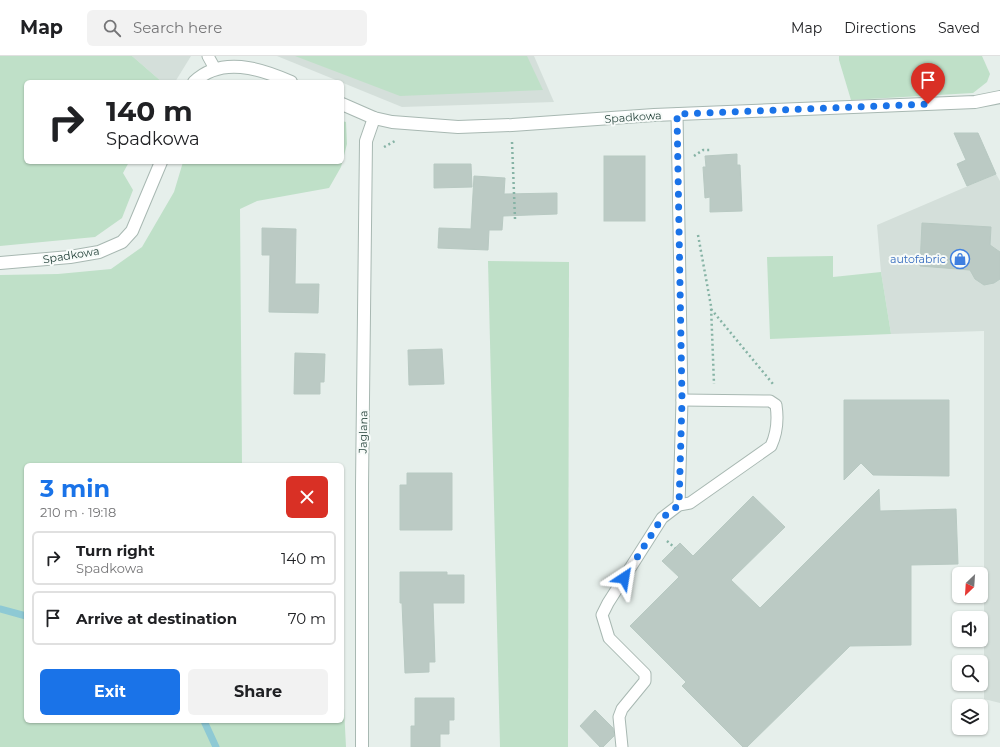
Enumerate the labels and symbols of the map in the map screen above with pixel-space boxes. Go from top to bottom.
pin [911,63,945,104]
street label: Spadkowa [604,108,662,126]
street label: Spadkowa [42,244,100,266]
shop icon: autofabric [949,248,971,270]
place label: autofabric [890,252,946,266]
street label: Jaglana [356,410,370,455]
position arrow [603,557,645,599]
north arrow [952,567,988,603]

